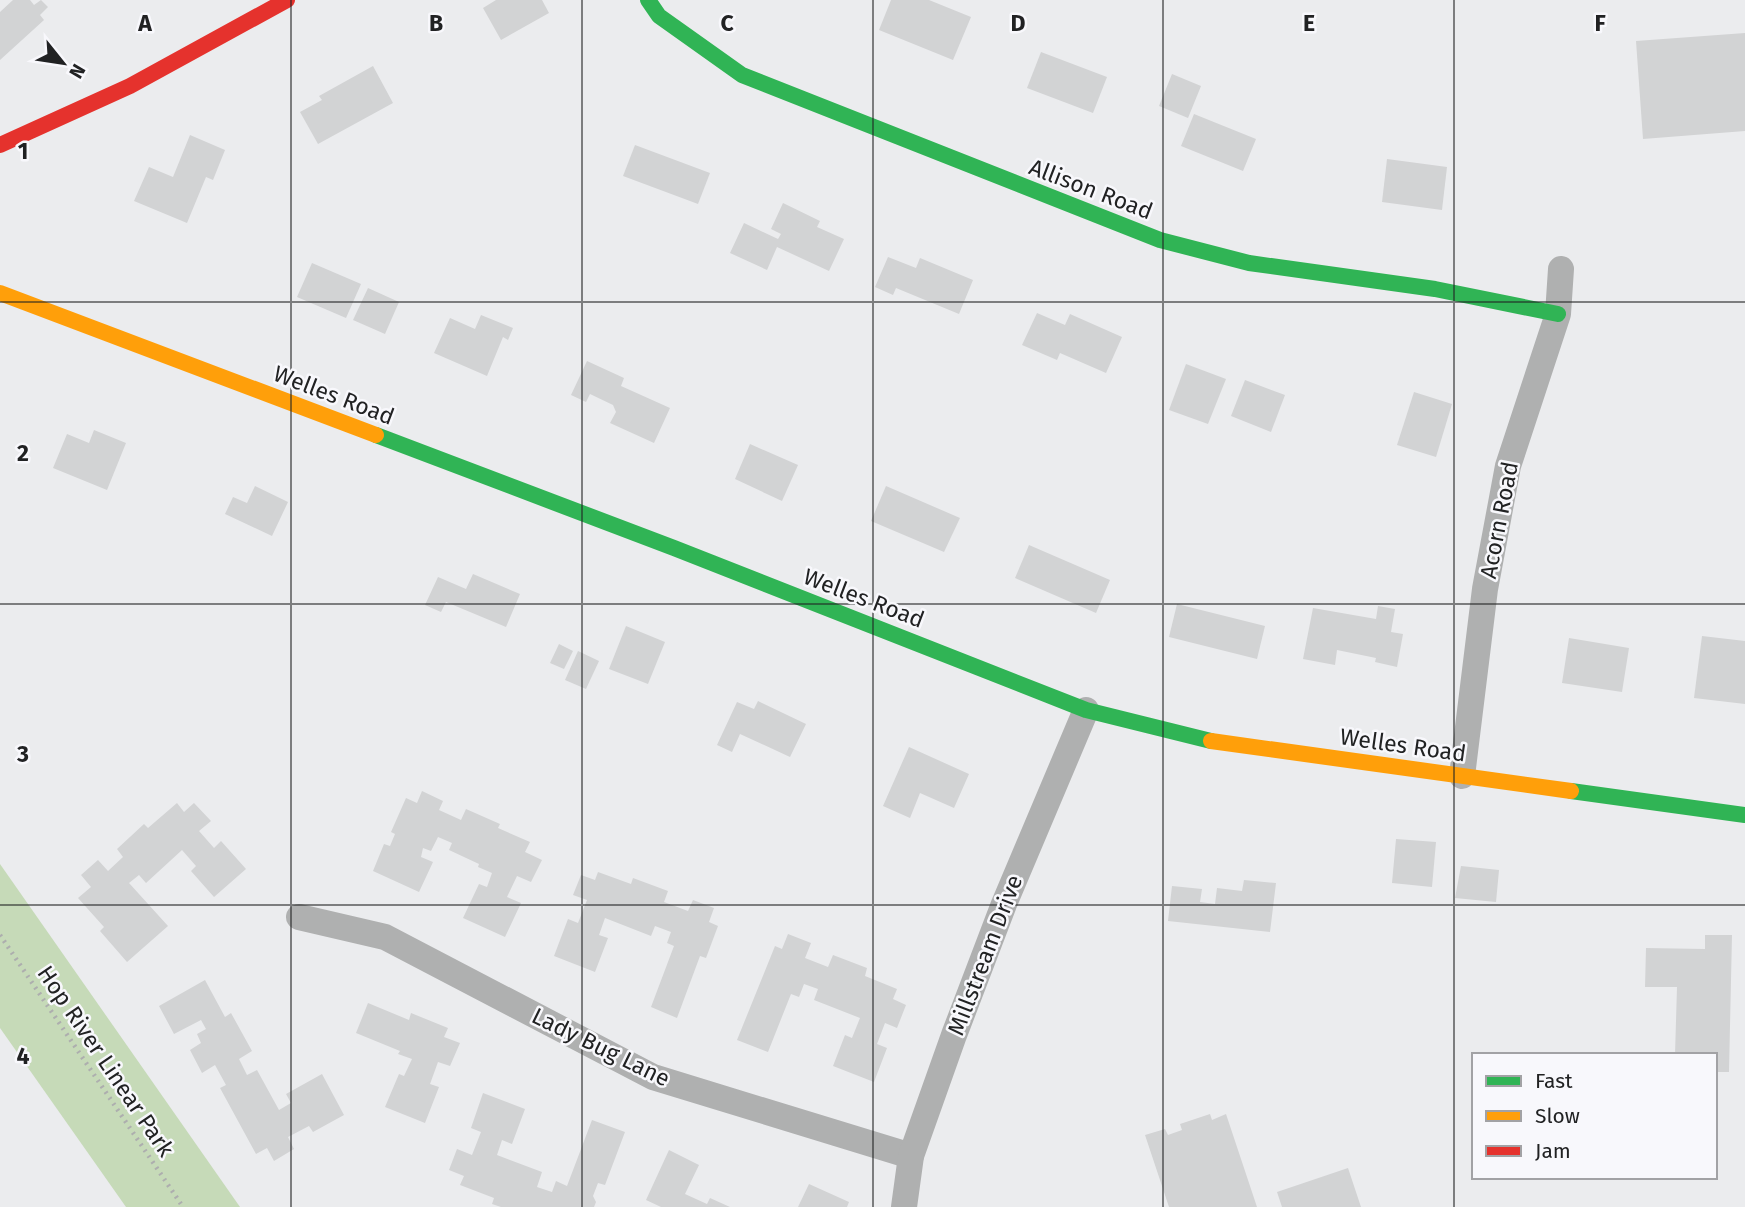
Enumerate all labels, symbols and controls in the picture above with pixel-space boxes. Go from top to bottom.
text: A [137,9,152,37]
text: B [429,9,443,37]
text: C [720,9,734,37]
text: D [1011,9,1026,37]
text: E [1303,9,1315,37]
text: F [1594,9,1606,37]
north arrow [28,28,98,98]
text: N [64,60,90,82]
text: 1 [18,137,28,165]
street label: Allison Road [1025,153,1157,225]
street label: Welles Road [270,359,398,431]
text: 2 [17,439,29,467]
street label: Acorn Road [1474,459,1524,581]
street label: Welles Road [800,562,928,634]
street label: Welles Road [1338,722,1468,768]
text: 3 [16,740,29,768]
street label: Millstream Drive [942,871,1028,1039]
street label: Hop River Linear Park [32,960,180,1162]
street label: Lady Bug Lane [527,1002,675,1092]
text: 4 [17,1042,30,1070]
legend [1472,1053,1717,1179]
text: Fast [1535,1068,1573,1094]
text: Slow [1535,1103,1580,1129]
text: Jam [1535,1138,1571,1164]

